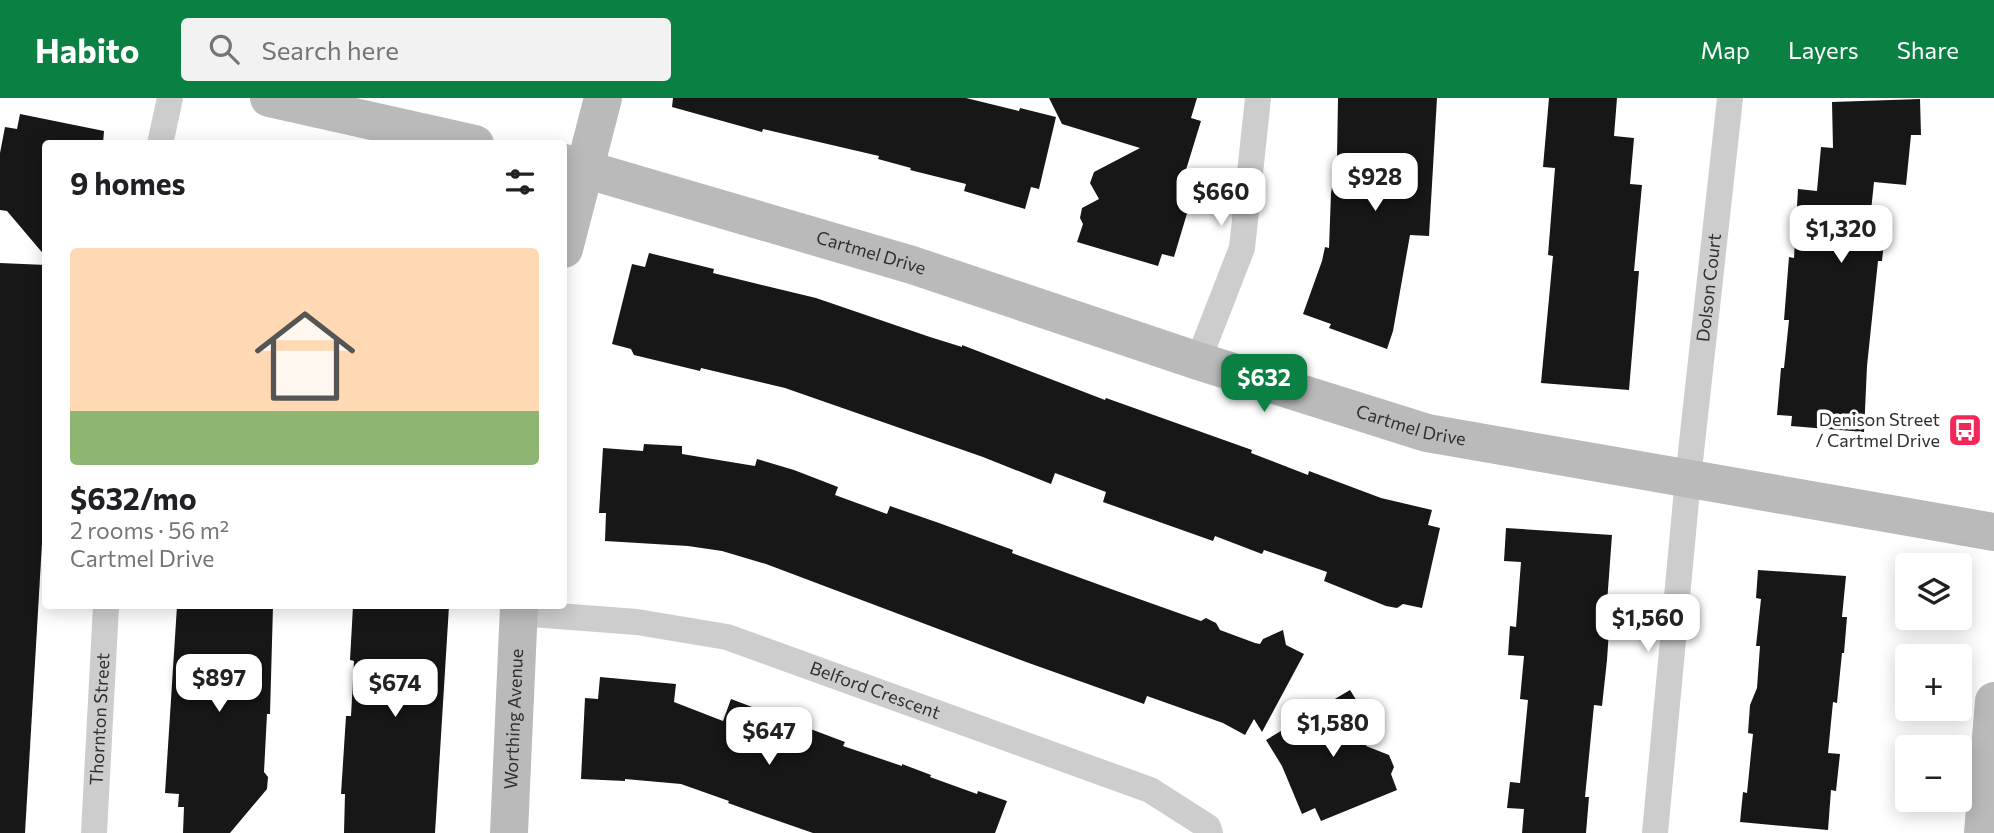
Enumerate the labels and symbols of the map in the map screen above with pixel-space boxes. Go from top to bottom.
pin: $928 [1334,153,1416,213]
pin: $660 [1180,169,1262,228]
pin: $1,320 [1784,206,1898,265]
street label: Cartmel Drive [814,226,929,279]
street label: Dolson Court [1691,232,1725,343]
pin: $632 [1223,354,1305,414]
street label: Cartmel Drive [1353,399,1468,450]
place label: Denison Street / Cartmel Drive [1816,408,1940,451]
bus stop icon: Denison Street / Cartmel Drive [1946,411,1984,449]
pin: $1,560 [1591,594,1705,654]
street label: Worthing Avenue [499,648,527,790]
street label: Thornton Street [85,652,114,786]
pin: $897 [178,654,260,714]
street label: Belford Crescent [807,656,944,723]
pin: $674 [354,660,436,719]
pin: $1,580 [1276,700,1390,759]
pin: $647 [728,708,810,767]

